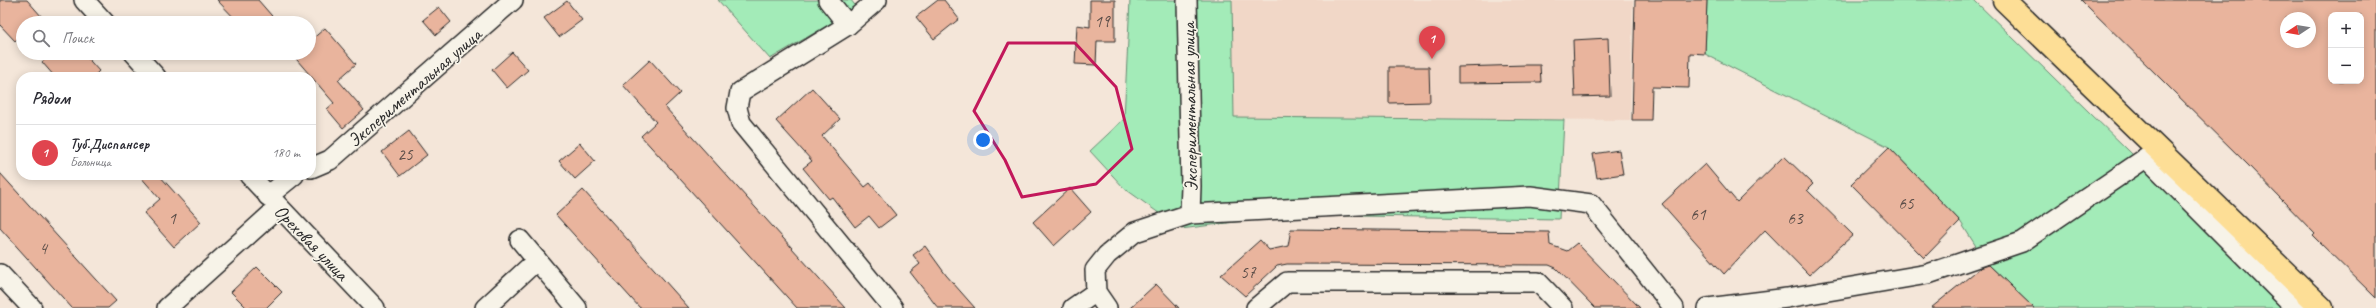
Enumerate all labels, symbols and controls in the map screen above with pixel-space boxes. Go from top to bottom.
house number: 19 [1094,11,1111,32]
north arrow [2280,12,2316,48]
map controls [2328,12,2364,84]
button: + [2328,12,2364,48]
search box [16,16,316,60]
street label: Экспериментальная улица [1176,20,1203,192]
street label: Экспериментальная улица [343,22,488,152]
pin: 1 [1419,26,1445,59]
icon: search [30,27,52,49]
text: Поиск [62,29,94,48]
button: − [2328,48,2364,84]
text: Рядом [32,88,70,109]
your location [973,130,993,150]
text: Туб.Диспансер [70,135,149,154]
house number: 25 [397,144,414,165]
text: 1 [42,145,48,161]
text: 180 m [272,145,300,161]
text: Больница [70,154,111,170]
house number: 65 [1898,193,1915,214]
street label: Ореховая улица [269,200,355,287]
house number: 61 [1690,204,1707,225]
house number: 1 [168,208,177,229]
house number: 63 [1787,208,1804,229]
house number: 4 [39,238,49,259]
house number: 57 [1240,262,1257,283]

